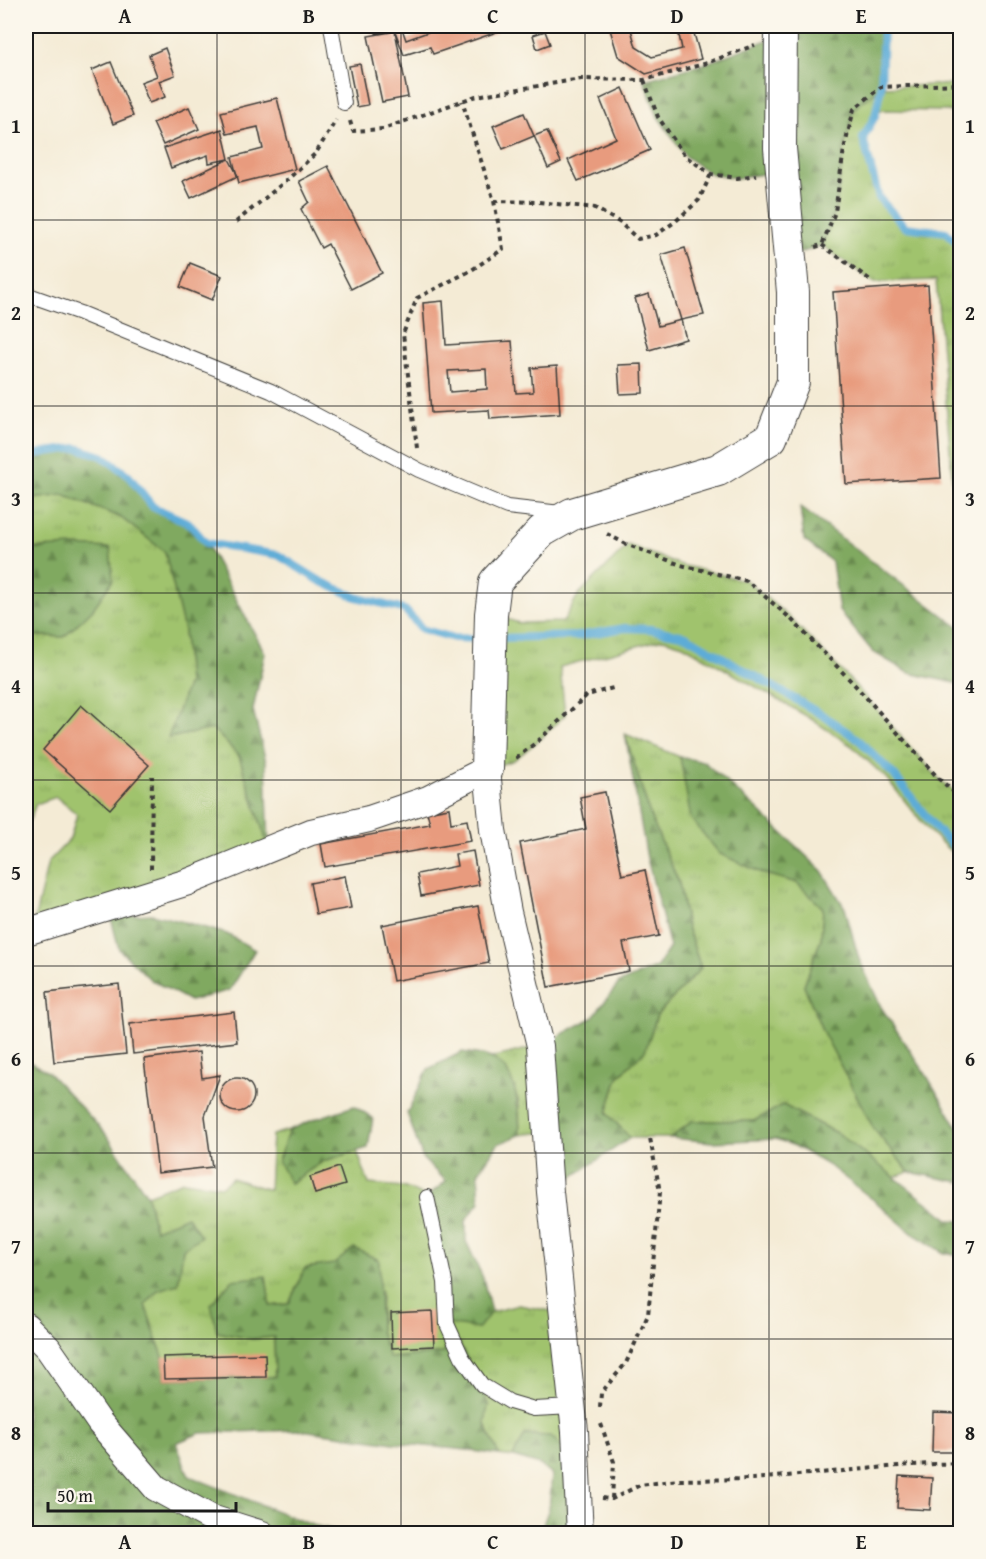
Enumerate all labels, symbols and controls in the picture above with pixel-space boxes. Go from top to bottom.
text: A [119,1,132,30]
text: B [303,1,315,30]
text: C [487,1,499,30]
text: D [670,1,684,30]
text: E [856,1,867,30]
text: 1 [11,111,21,140]
text: 1 [965,111,975,140]
text: 2 [11,298,21,327]
text: 2 [965,298,975,327]
text: 3 [11,484,21,513]
text: 3 [965,484,975,513]
text: 4 [11,671,21,700]
text: 4 [965,671,975,700]
text: 5 [11,858,21,887]
text: 5 [965,858,975,887]
text: 6 [11,1044,21,1073]
text: 6 [965,1044,975,1073]
text: 7 [11,1231,21,1260]
text: 7 [965,1231,975,1260]
text: 8 [11,1418,21,1447]
text: 8 [965,1418,975,1447]
scale bar [48,1475,236,1513]
text: 50 m [57,1482,93,1509]
text: A [119,1527,132,1556]
text: B [303,1527,315,1556]
text: C [487,1527,499,1556]
text: D [670,1527,684,1556]
text: E [856,1527,867,1556]

